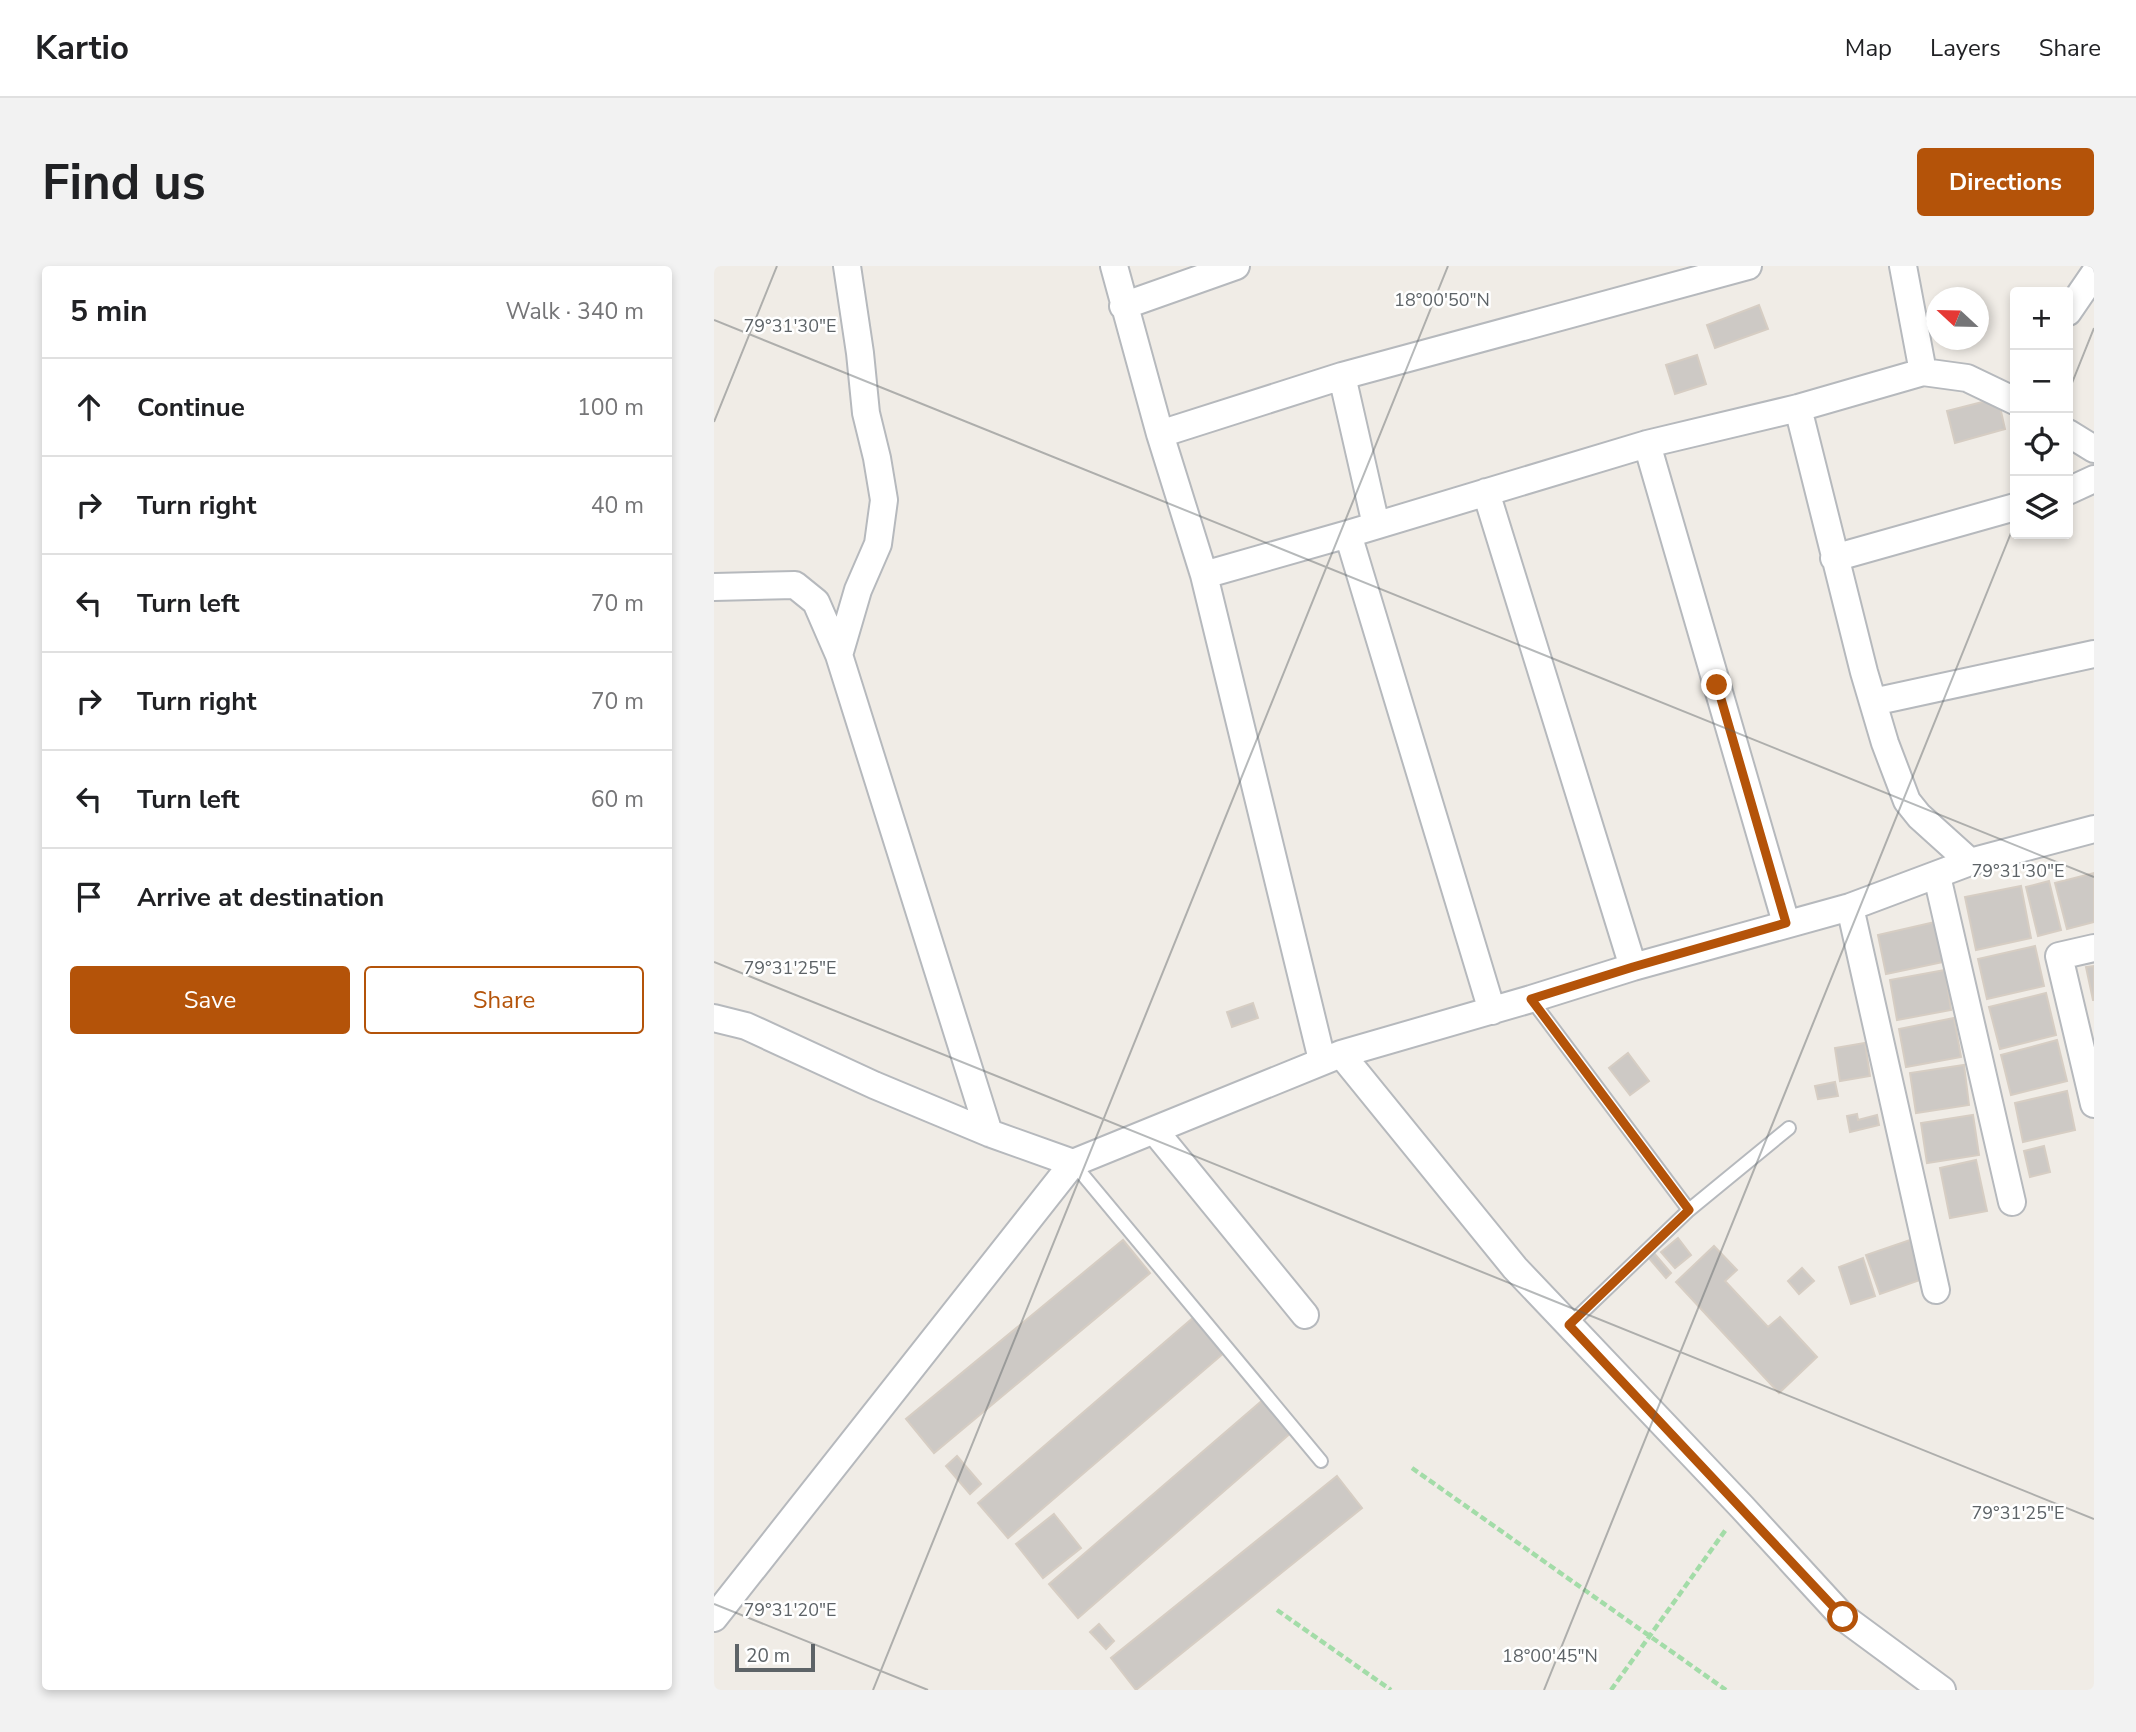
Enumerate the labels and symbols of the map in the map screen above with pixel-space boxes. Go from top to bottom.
north arrow [1926,287,1989,350]
text: 18°00'50"N [1394,288,1490,312]
text: 79°31'30"E [744,314,837,338]
route end [1701,669,1732,700]
text: 79°31'30"E [1972,859,2065,883]
text: 79°31'25"E [744,956,837,980]
text: 79°31'25"E [1972,1501,2065,1525]
text: 79°31'20"E [744,1598,837,1622]
route start [1827,1601,1858,1632]
scale bar [735,1641,816,1673]
text: 18°00'45"N [1502,1644,1598,1668]

